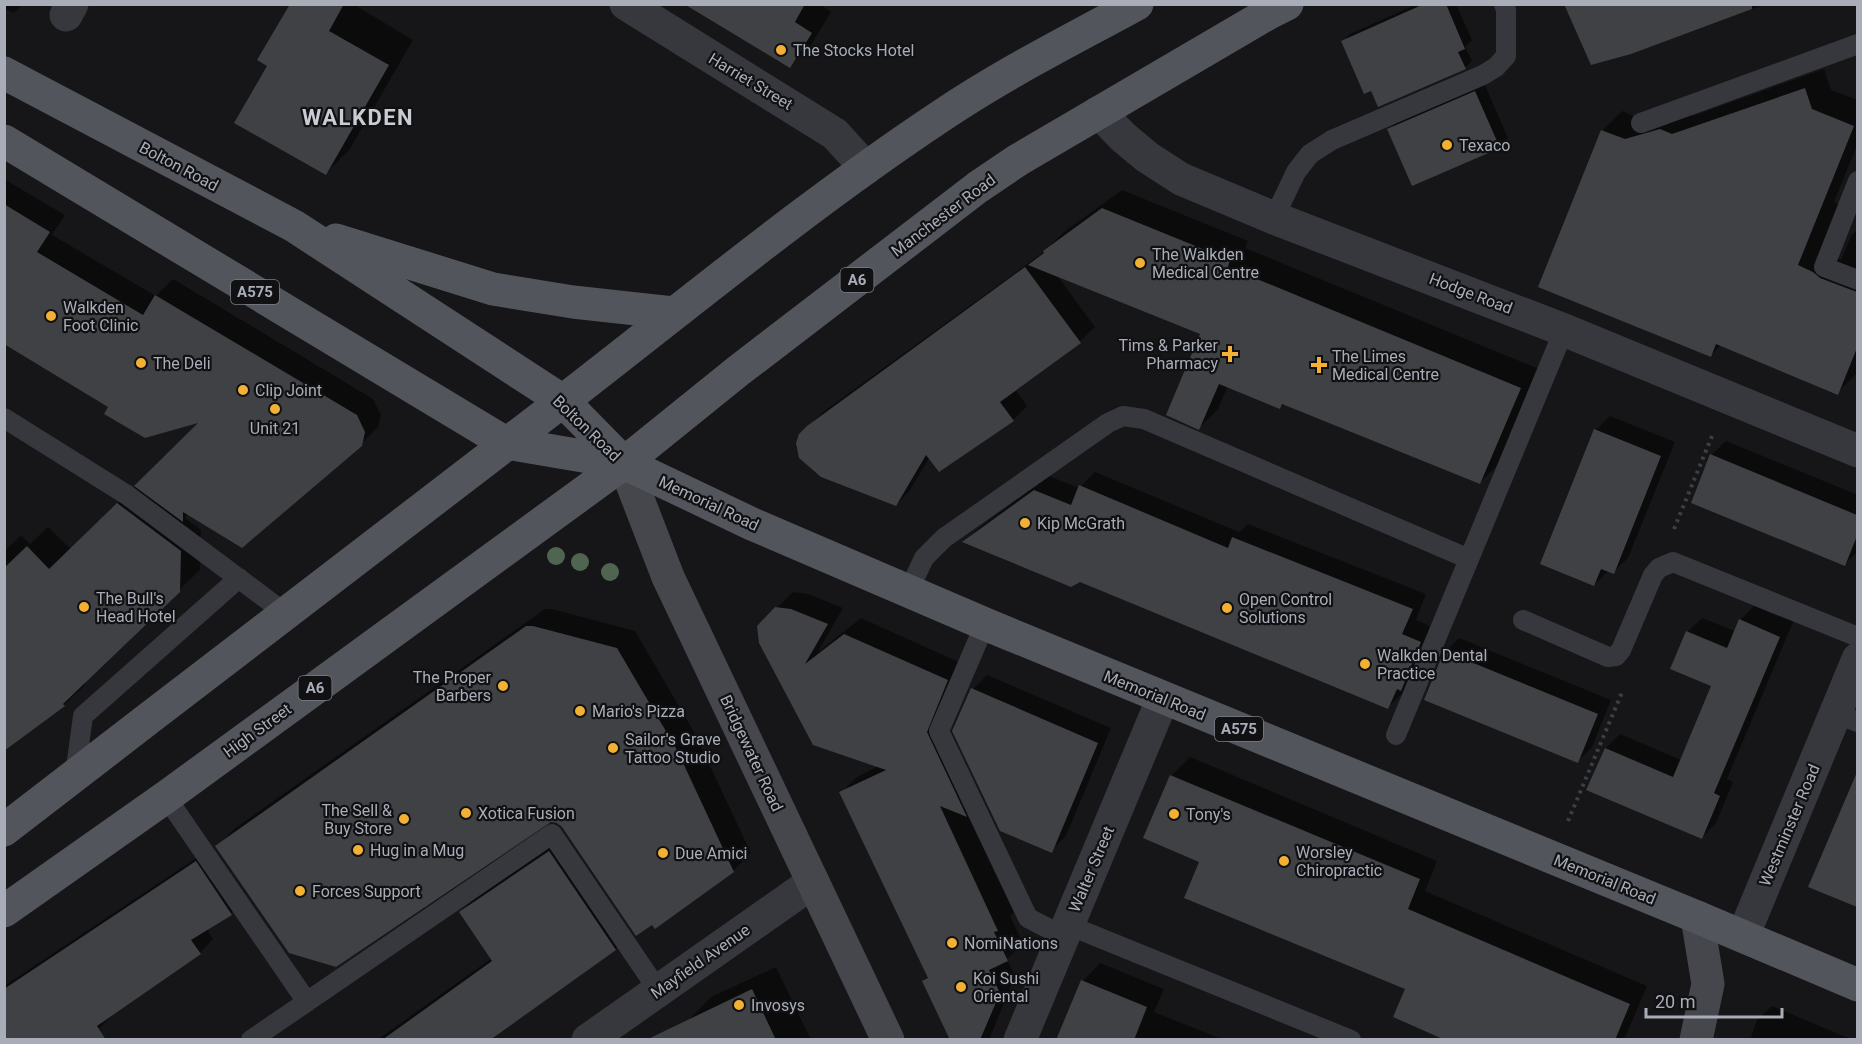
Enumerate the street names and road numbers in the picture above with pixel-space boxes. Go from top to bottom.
street label: Harriet Street [705,49,796,114]
street label: Bolton Road [136,138,222,195]
street label: Manchester Road [888,170,999,261]
road number: A6 [840,268,874,292]
street label: Hodge Road [1426,269,1515,318]
road number: A575 [231,280,279,304]
street label: Bolton Road [549,391,624,465]
street label: Memorial Road [656,472,762,535]
street label: Memorial Road [1101,666,1209,725]
road number: A6 [298,676,332,700]
street label: Bridgewater Road [716,692,787,814]
street label: High Street [220,699,295,761]
road number: A575 [1215,717,1263,741]
street label: Westminster Road [1755,761,1824,889]
street label: Walter Street [1065,823,1118,915]
street label: Memorial Road [1551,850,1659,909]
street label: Mayfield Avenue [647,920,754,1003]

